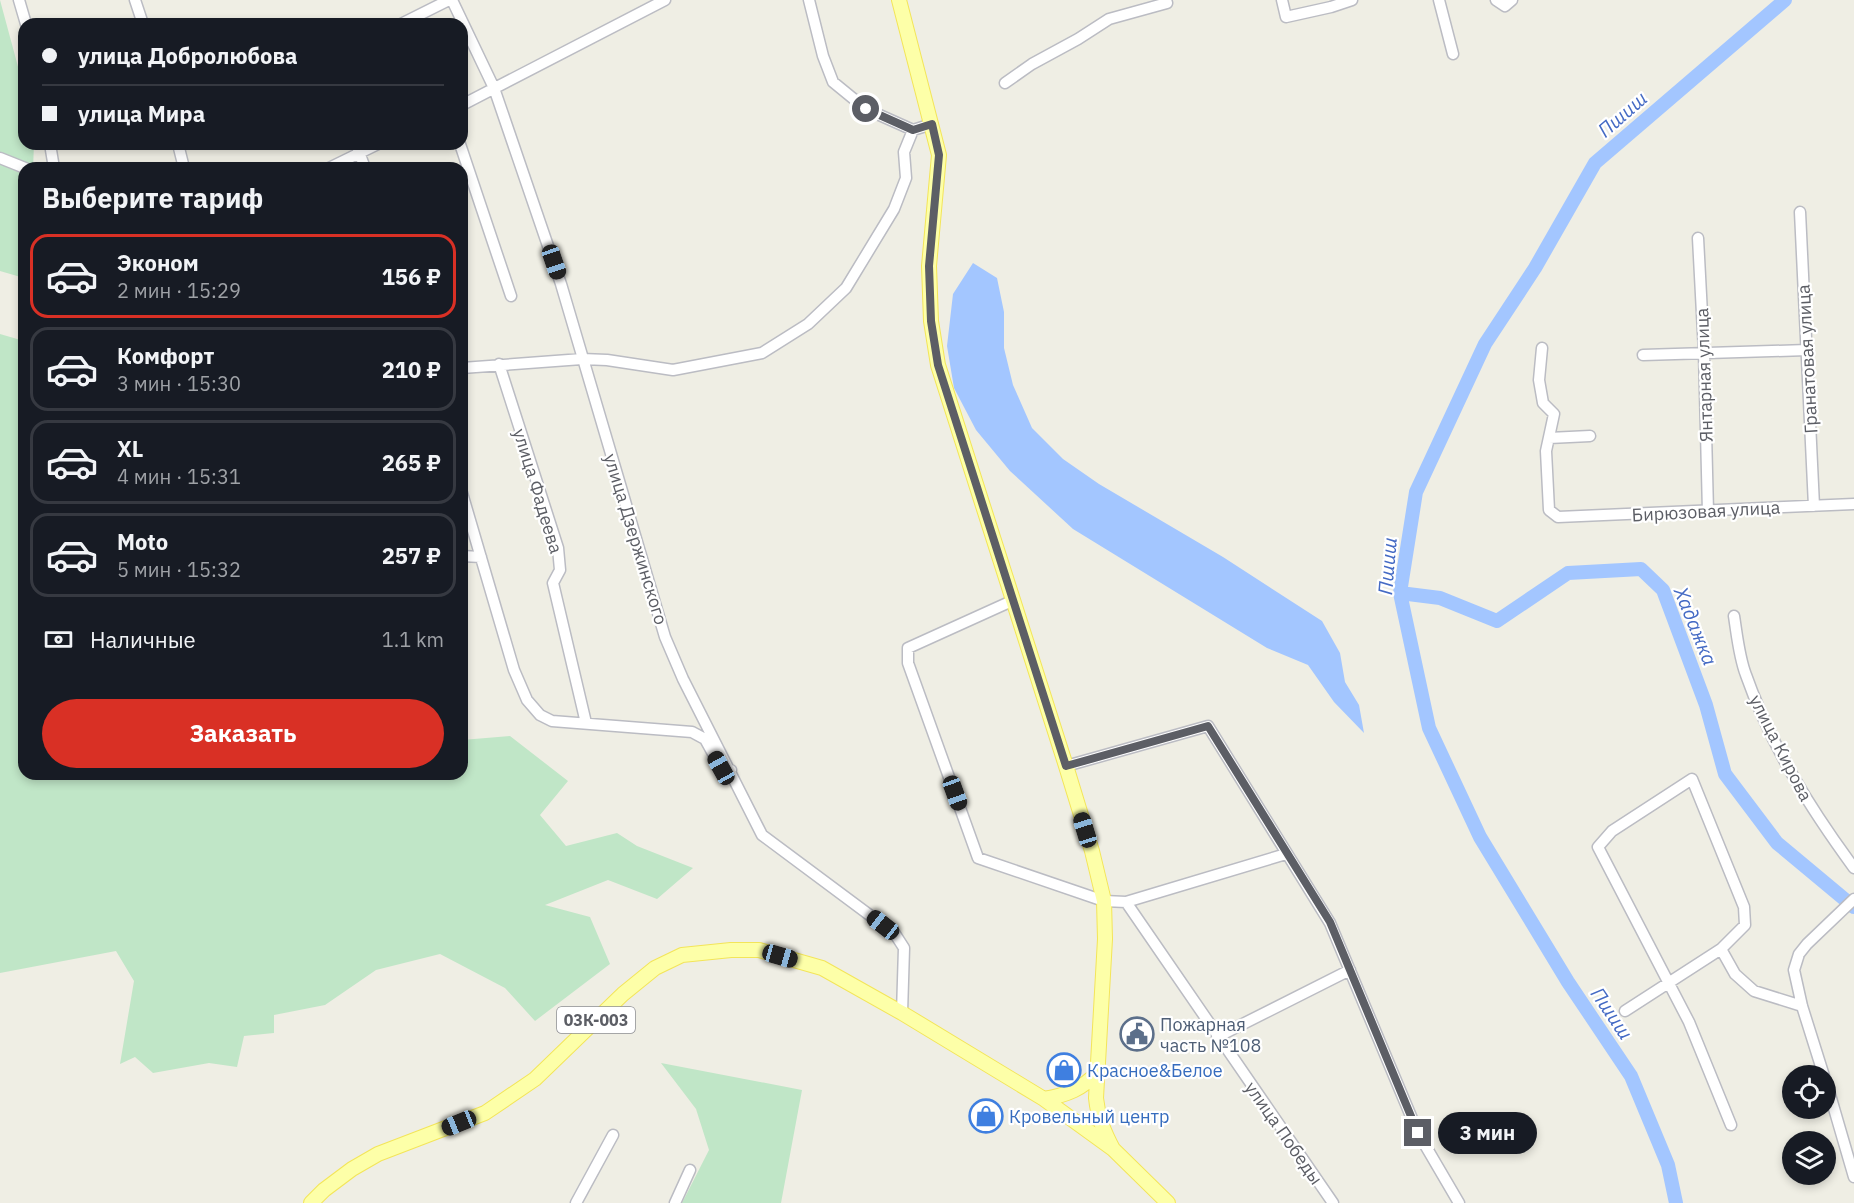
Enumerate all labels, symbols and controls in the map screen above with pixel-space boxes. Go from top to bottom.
text: улица Добролюбова [78,41,298,70]
water label: Пшиш [1591,85,1653,143]
route start [852,95,879,122]
text: улица Мира [78,99,205,128]
text: Выберите тариф [42,180,263,215]
car [540,242,568,282]
text: Эконом [117,248,199,277]
icon: car [45,249,99,303]
text: 156 ₽ [382,262,441,291]
text: 2 мин · 15:29 [117,277,241,304]
street label: Гранатовая улица [1792,283,1822,434]
street label: Янтарная улица [1690,307,1718,443]
text: Комфорт [117,341,214,370]
icon: car [45,342,99,396]
text: 210 ₽ [382,355,441,384]
text: 3 мин · 15:30 [117,370,241,397]
street label: улица Фадеева [508,426,568,557]
text: XL [117,434,143,463]
icon: car [45,435,99,489]
text: 265 ₽ [382,448,441,477]
street label: улица Дзержинского [599,451,673,627]
text: 4 мин · 15:31 [117,463,241,490]
street label: Бирюзовая улица [1631,496,1781,526]
text: Moto [117,527,168,556]
icon: car [45,528,99,582]
water label: Пшиш [1371,536,1403,596]
text: 257 ₽ [382,541,441,570]
text: 5 мин · 15:32 [117,556,241,583]
water label: Хадажка [1668,582,1724,669]
icon: cash [42,623,75,656]
text: Наличные [90,625,196,654]
text: 1.1 km [382,626,444,653]
street label: улица Кирова [1744,691,1818,805]
button: Заказать [42,699,444,768]
car [704,748,738,788]
car [940,773,970,813]
car [1071,810,1099,850]
car [863,907,903,943]
car [760,942,800,970]
water label: Пшиш [1585,982,1639,1044]
road number: 03К-003 [557,1007,635,1033]
place label: Пожарная часть №108 [1160,1013,1261,1057]
public building icon: Пожарная часть №108 [1119,1016,1155,1052]
shop icon: Красное&Белое [1046,1052,1082,1088]
place label: Красное&Белое [1087,1059,1223,1082]
map controls [1782,1065,1836,1185]
button: locate [1782,1065,1836,1119]
street label: улица Победы [1240,1077,1328,1189]
shop icon: Кровельный центр [968,1098,1004,1134]
place label: Кровельный центр [1009,1105,1170,1128]
car [439,1108,479,1138]
callout: 3 мин [1439,1112,1538,1154]
route end [1404,1119,1431,1146]
text: 3 мин [1460,1119,1515,1146]
button: layers [1782,1131,1836,1185]

